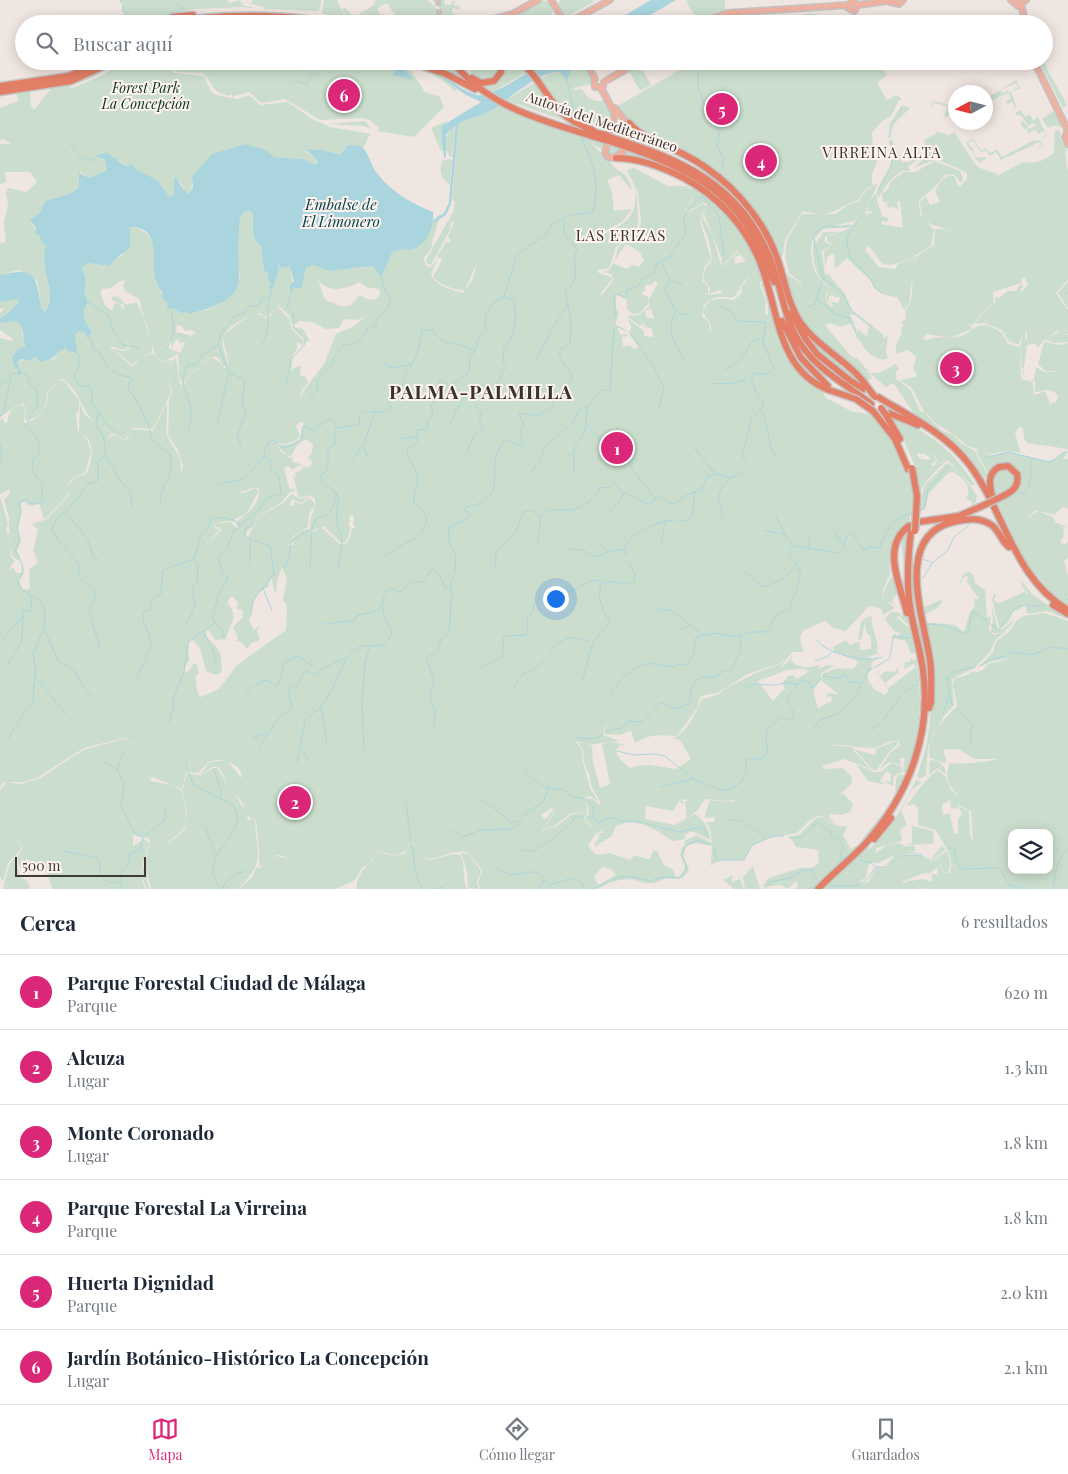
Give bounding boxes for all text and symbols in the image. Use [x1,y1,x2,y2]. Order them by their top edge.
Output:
search box [15,15,1053,70]
icon: search [33,29,61,57]
text: Buscar aquí [73,30,173,56]
pin: 6 [328,76,360,114]
park label: Forest Park La Concepción [101,78,190,113]
north arrow [948,85,993,130]
street label: Autovía del Mediterráneo [523,86,681,156]
pin: 5 [706,90,738,128]
pin: 4 [745,142,777,180]
district label: VIRREINA ALTA [821,142,942,162]
water label: Embalse de El Limonero [301,194,380,231]
district label: LAS ERIZAS [576,225,666,245]
pin: 3 [940,349,972,387]
district label: PALMA-PALMILLA [389,378,573,404]
pin: 1 [601,429,633,467]
your location [543,586,569,612]
pin: 2 [279,783,311,821]
map controls [1008,829,1053,874]
button: layers [1008,829,1053,874]
scale bar [15,854,146,877]
text: 500 m [22,856,61,875]
text: Cerca [20,908,76,936]
text: 6 resultados [961,911,1048,932]
text: Parque Forestal Ciudad de Málaga [67,969,366,995]
text: 1 [33,982,39,1003]
text: 620 m [1004,982,1048,1003]
text: Parque [67,995,117,1016]
text: Alcuza [67,1044,125,1070]
text: 2 [32,1057,40,1078]
text: 1.3 km [1004,1057,1048,1078]
text: Lugar [67,1070,109,1091]
text: Monte Coronado [67,1119,214,1145]
text: 3 [32,1132,40,1153]
text: 1.8 km [1003,1132,1048,1153]
text: Lugar [67,1145,109,1166]
text: Parque Forestal La Virreina [67,1194,307,1220]
text: 4 [32,1207,40,1228]
text: 1.8 km [1003,1207,1048,1228]
text: Parque [67,1220,117,1241]
text: Huerta Dignidad [67,1269,214,1295]
text: 5 [32,1282,40,1303]
text: 2.0 km [1000,1282,1048,1303]
text: Parque [67,1295,117,1316]
text: Jardín Botánico-Histórico La Concepción [67,1344,429,1370]
text: 6 [32,1357,40,1378]
text: 2.1 km [1004,1357,1048,1378]
text: Lugar [67,1370,109,1391]
tab: Mapa [148,1415,183,1464]
tab: Cómo llegar [479,1415,555,1464]
tab: Guardados [852,1415,920,1464]

